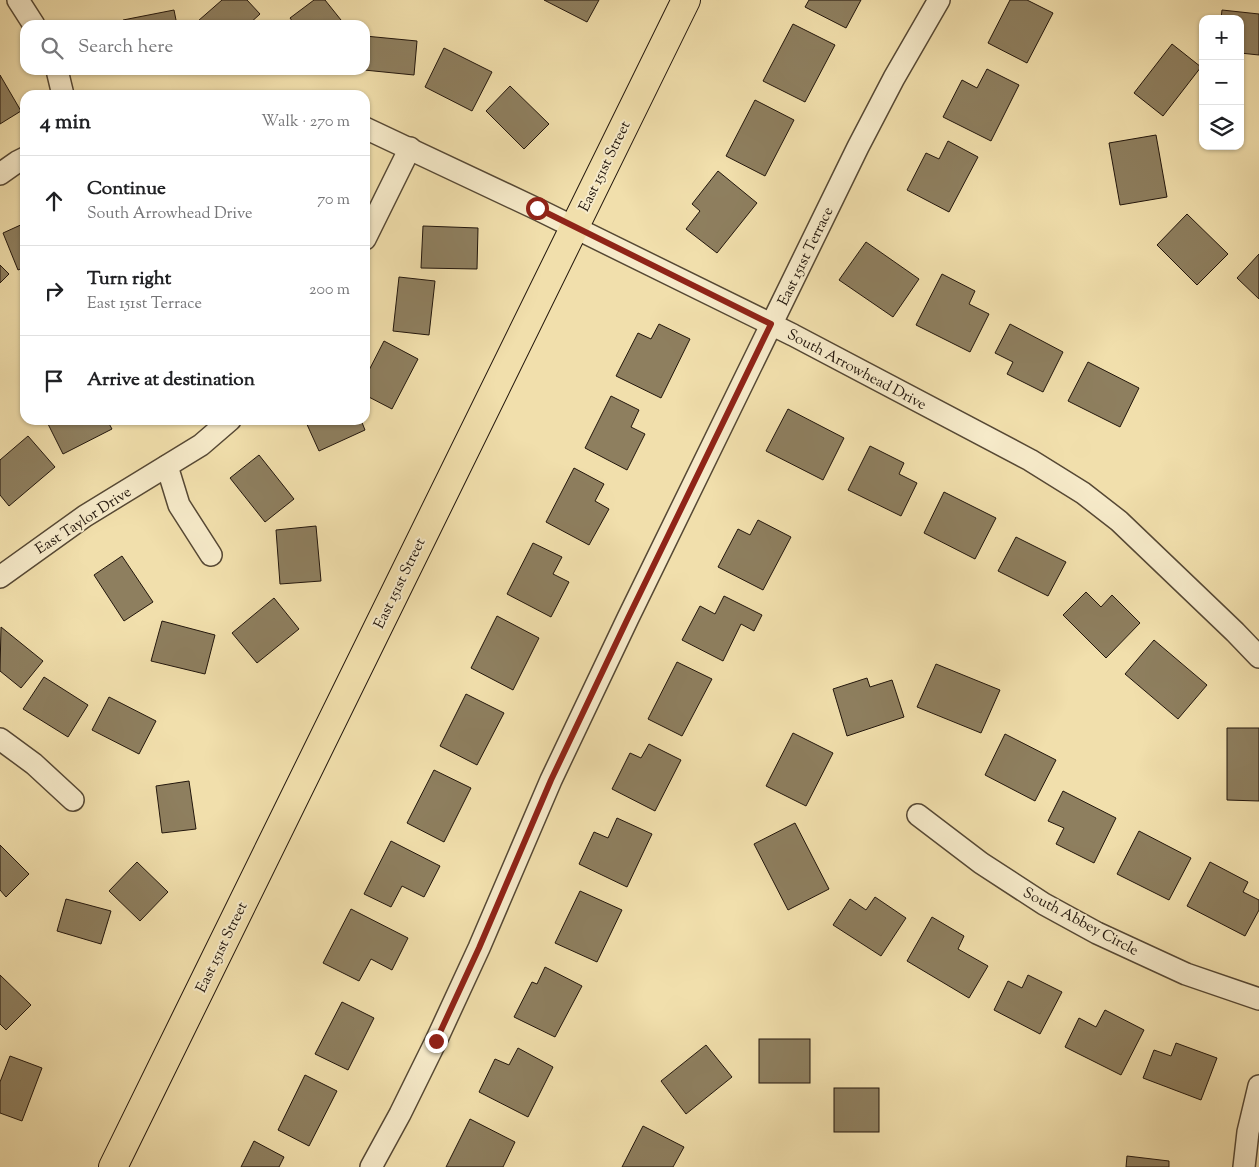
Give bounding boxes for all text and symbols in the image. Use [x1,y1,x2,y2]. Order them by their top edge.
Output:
map controls [1199,15,1244,150]
button: + [1199,15,1244,60]
search box [20,20,370,75]
icon: search [38,34,66,62]
text: Search here [78,34,173,61]
button: − [1199,60,1244,105]
button: layers [1199,105,1244,150]
text: 4 min [40,108,91,138]
text: Walk · 270 m [261,111,350,134]
street label: East 151st Street [574,118,636,216]
text: Continue [87,176,166,203]
icon: ahead [40,187,68,215]
text: 70 m [317,189,350,212]
route start [526,197,549,220]
text: South Arrowhead Drive [87,203,252,226]
street label: East 151st Terrace [773,204,839,310]
text: Turn right [87,266,171,293]
icon: right [40,277,68,305]
text: 200 m [309,279,350,302]
text: East 151st Terrace [87,293,202,316]
street label: South Arrowhead Drive [783,325,930,416]
icon: arrive [40,367,68,395]
text: Arrive at destination [87,367,255,394]
street label: East Taylor Drive [32,482,136,560]
street label: East 151st Street [369,535,431,633]
street label: South Abbey Circle [1019,883,1142,962]
street label: East 151st Street [191,899,253,997]
route end [425,1030,448,1053]

